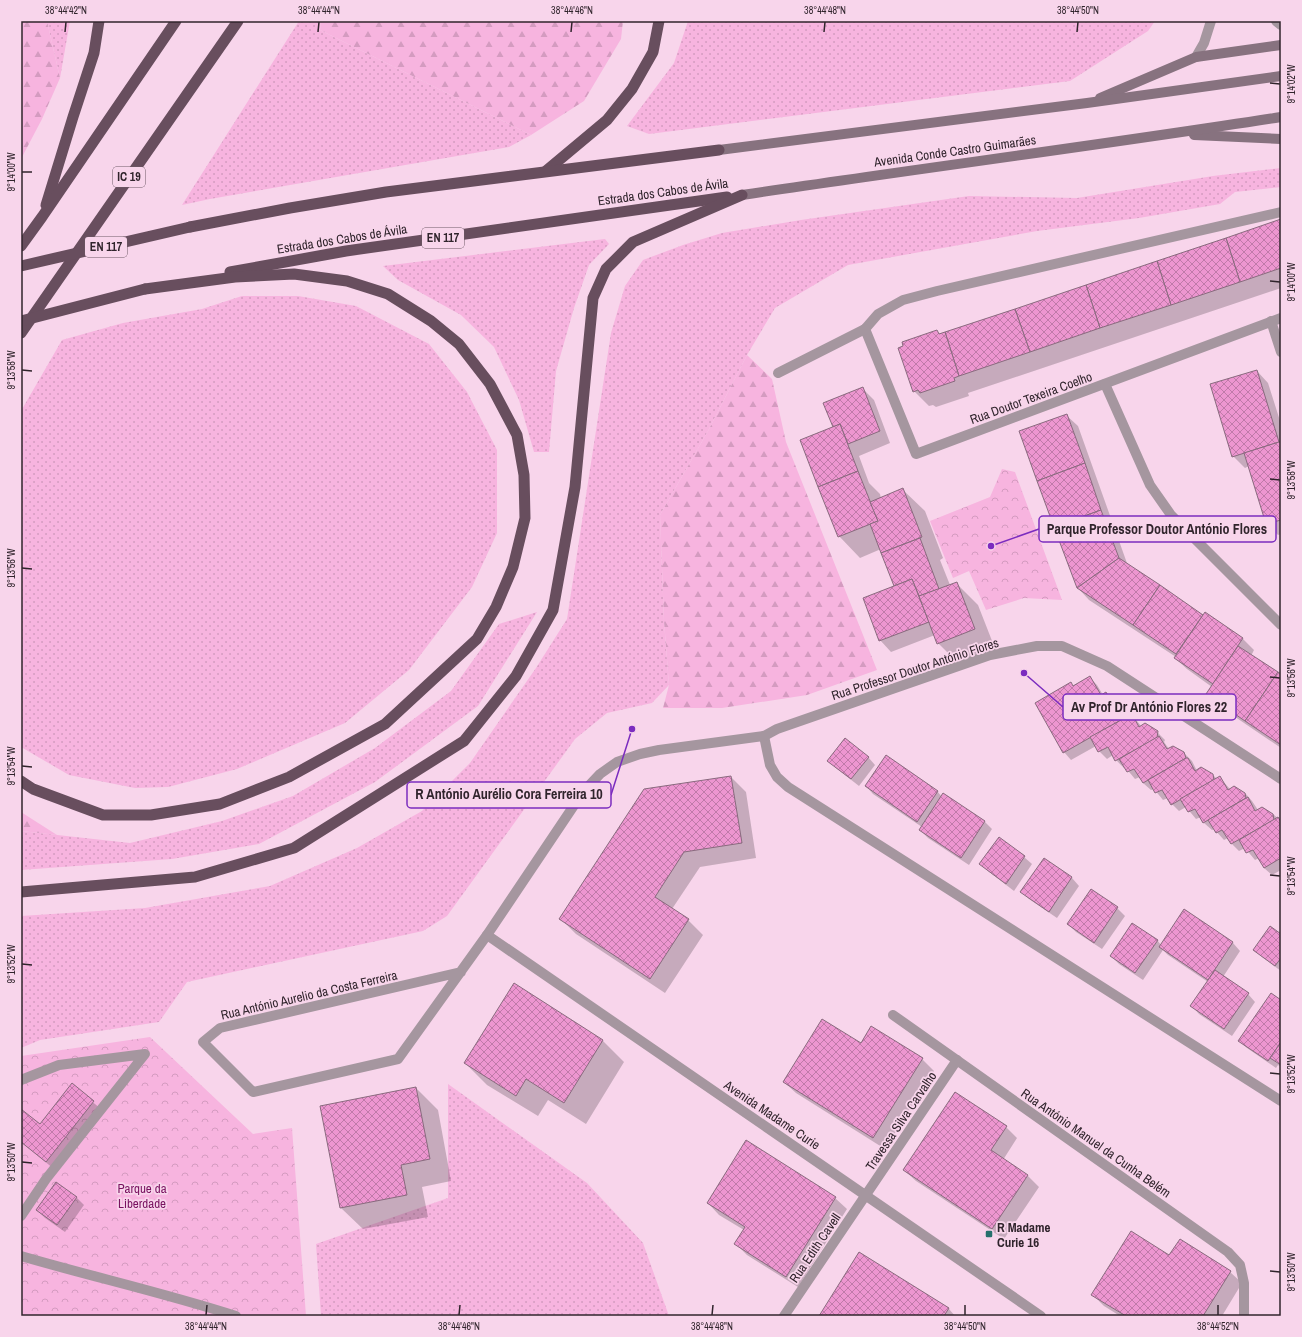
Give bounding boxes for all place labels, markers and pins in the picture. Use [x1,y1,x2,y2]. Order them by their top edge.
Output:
callout: Parque Professor Doutor António Flores [1039,516,1276,542]
callout: Av Prof Dr António Flores 22 [1063,694,1236,720]
callout: R António Aurélio Cora Ferreira 10 [407,782,611,808]
place label: R Madame Curie 16 [997,1219,1050,1251]
marker: R Madame Curie 16 [984,1229,994,1239]

